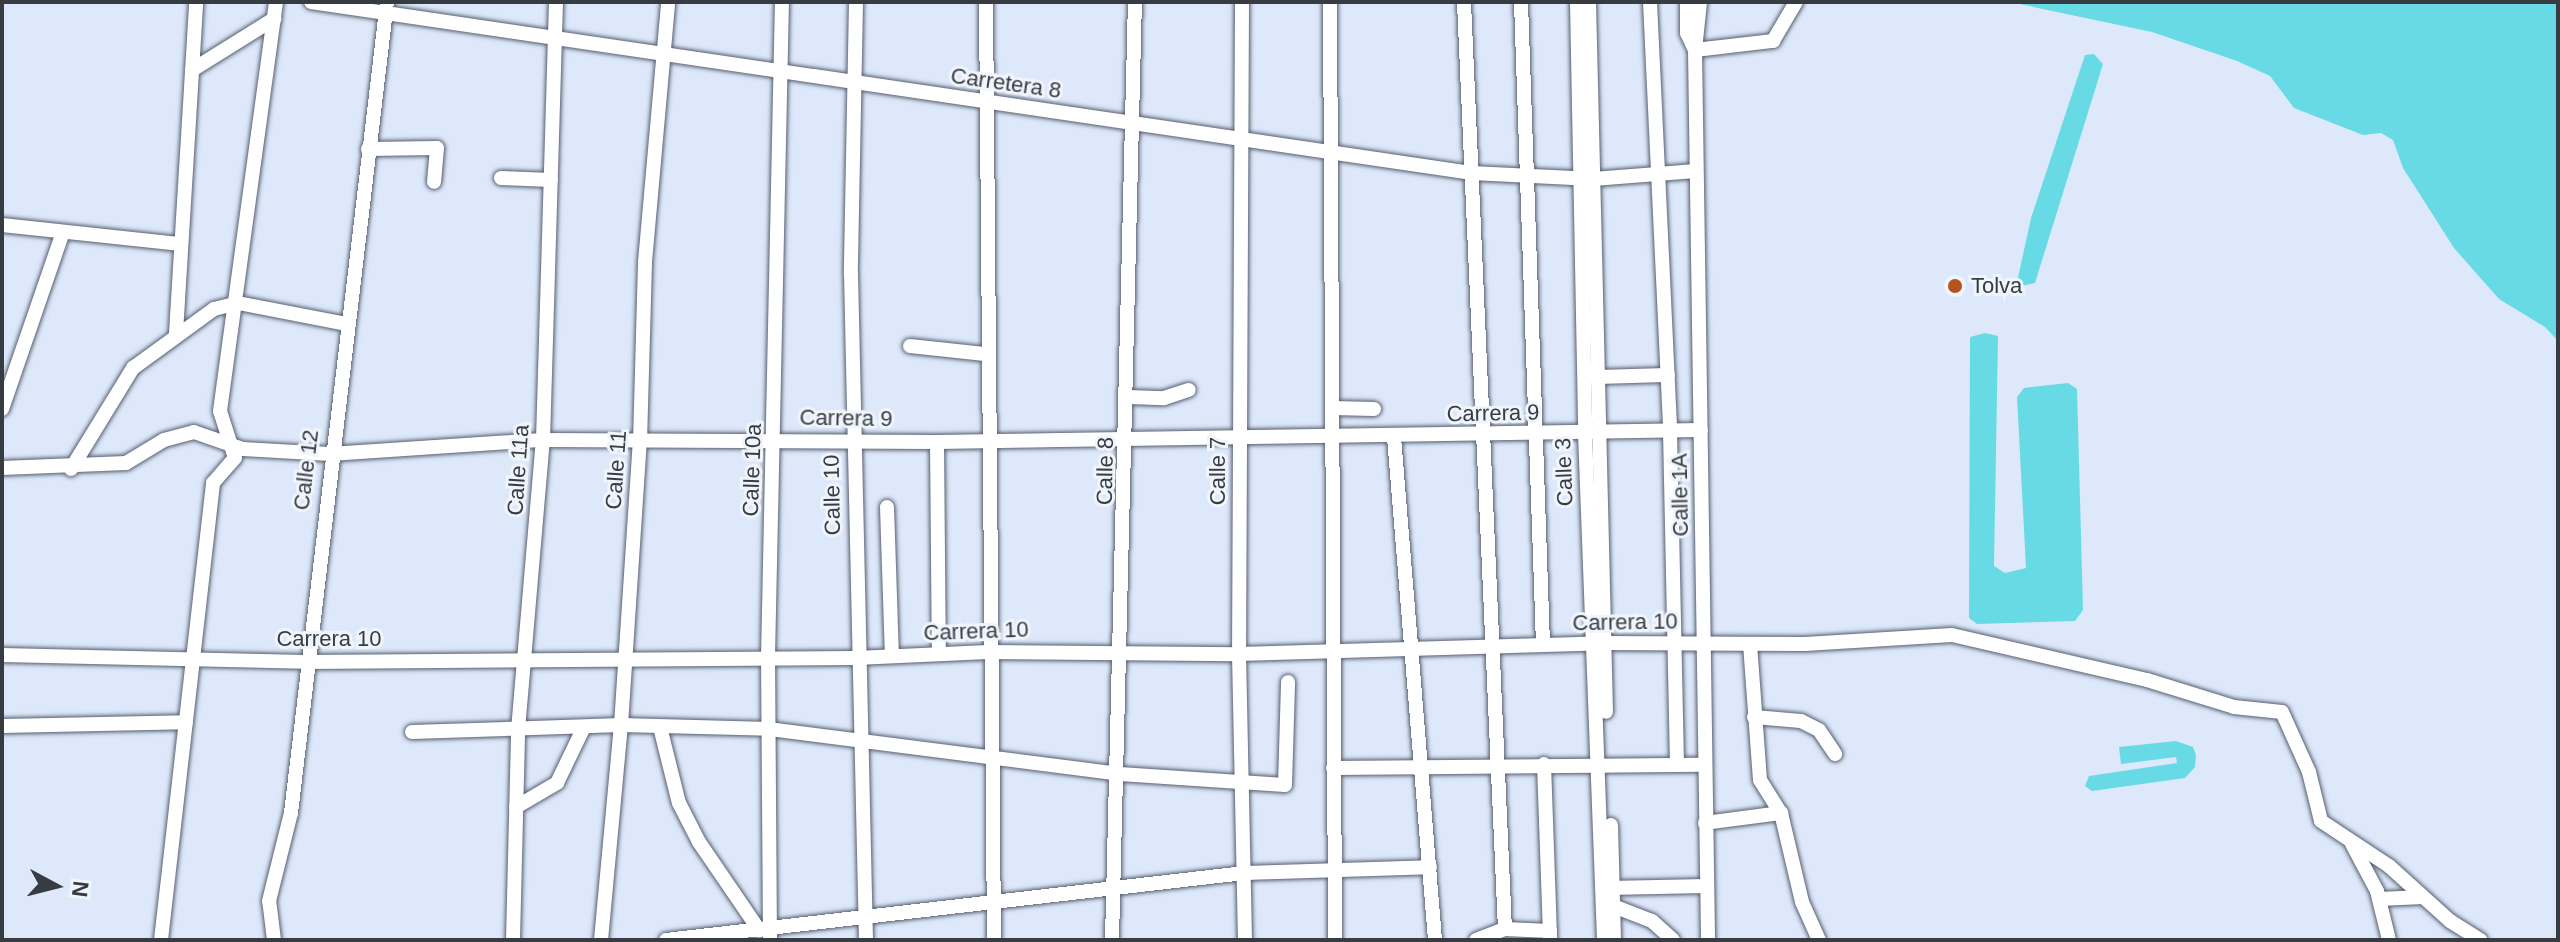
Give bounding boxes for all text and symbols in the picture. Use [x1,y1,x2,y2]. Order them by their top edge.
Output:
street label: Carretera 8 [949,62,1063,104]
place label: Tolva [1971,273,2022,299]
marker: Tolva [1946,277,1964,295]
street label: Carrera 9 [1446,399,1540,427]
street label: Carrera 9 [799,404,893,432]
street label: Calle 10a [737,423,767,517]
street label: Calle 11a [502,424,534,516]
street label: Calle 12 [288,428,324,512]
street label: Calle 11 [600,430,632,510]
street label: Calle 8 [1091,437,1119,505]
street label: Calle 7 [1205,437,1231,505]
street label: Calle 3 [1550,437,1578,507]
street label: Calle 1A [1666,453,1694,537]
street label: Calle 10 [818,454,846,536]
street label: Carrera 10 [1572,608,1678,636]
street label: Carrera 10 [923,616,1029,646]
street label: Carrera 10 [276,626,382,652]
north arrow [16,846,96,926]
text: N [67,880,94,898]

